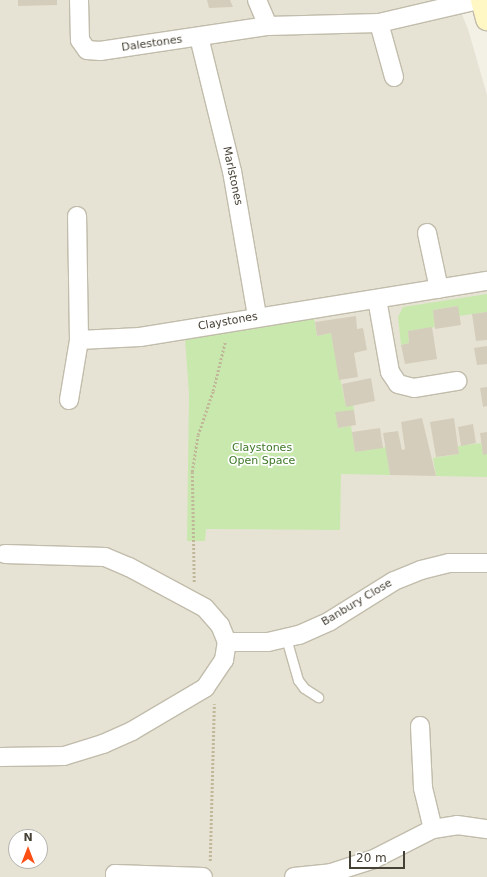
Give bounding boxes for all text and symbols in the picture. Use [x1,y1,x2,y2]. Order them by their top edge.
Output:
street label: Dalestones [121,33,183,55]
street label: Marlstones [219,145,245,207]
street label: Claystones [197,310,259,334]
park label: Claystones Open Space [229,442,295,468]
street label: Banbury Close [319,577,395,629]
north arrow [8,829,48,869]
text: N [23,831,33,844]
scale bar [351,843,407,869]
text: 20 m [356,851,387,865]

